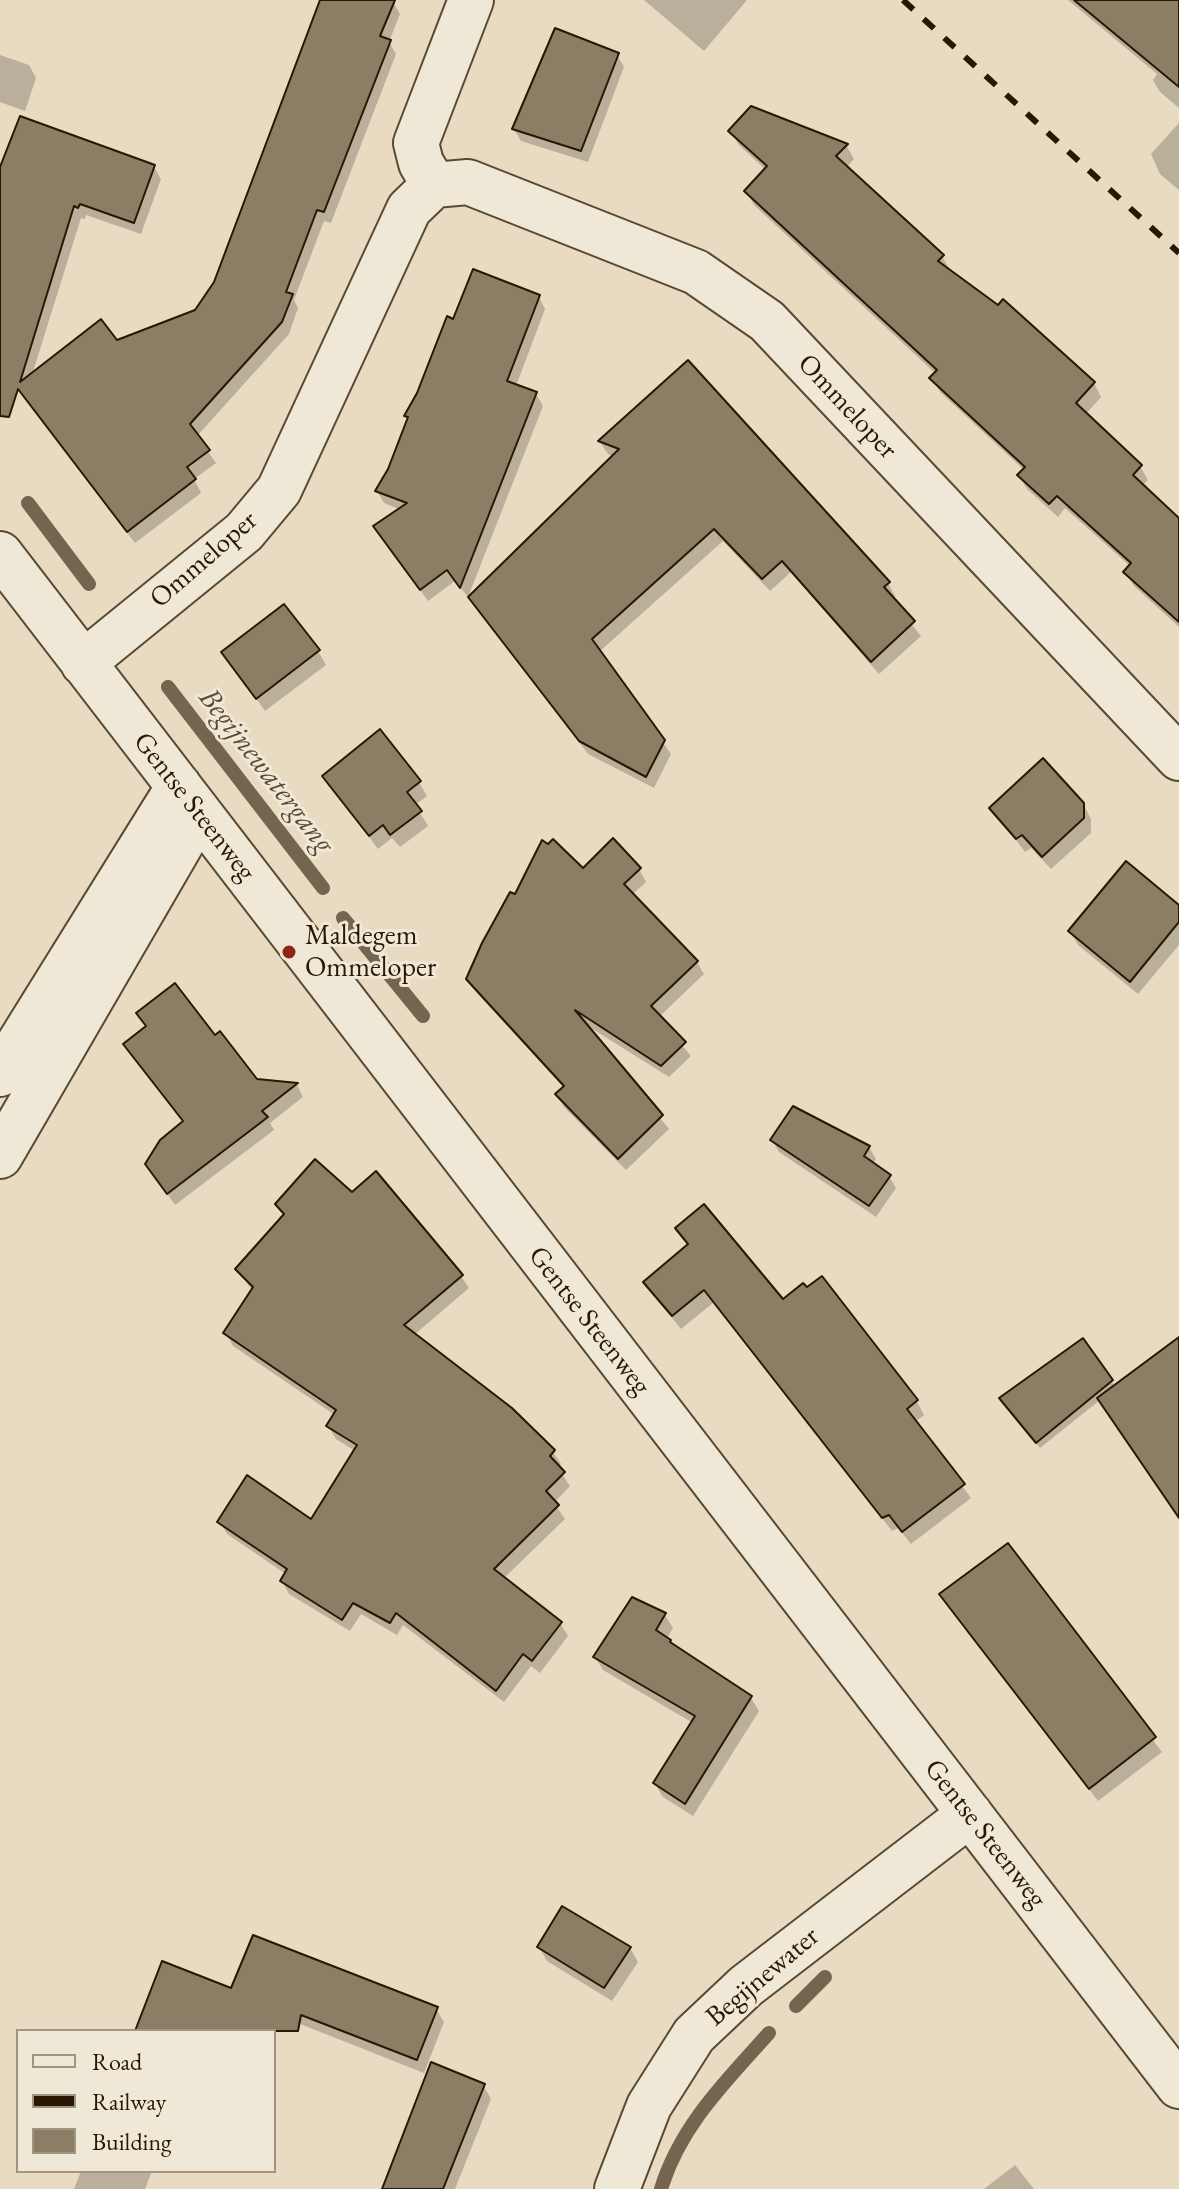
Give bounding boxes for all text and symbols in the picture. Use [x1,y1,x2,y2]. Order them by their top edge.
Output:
street label: Ommeloper [790,348,904,466]
street label: Ommeloper [143,504,265,616]
water label: Begijnewatergang [190,681,342,861]
street label: Gentse Steenweg [126,726,262,888]
place label: Maldegem Ommeloper [305,919,436,985]
marker: Maldegem Ommeloper [280,943,298,961]
street label: Gentse Steenweg [521,1240,657,1402]
street label: Gentse Steenweg [917,1753,1053,1915]
street label: Begijnewater [700,1920,826,2034]
legend [16,2029,276,2173]
text: Road [92,2046,142,2077]
text: Railway [92,2086,166,2117]
text: Building [92,2126,172,2157]

